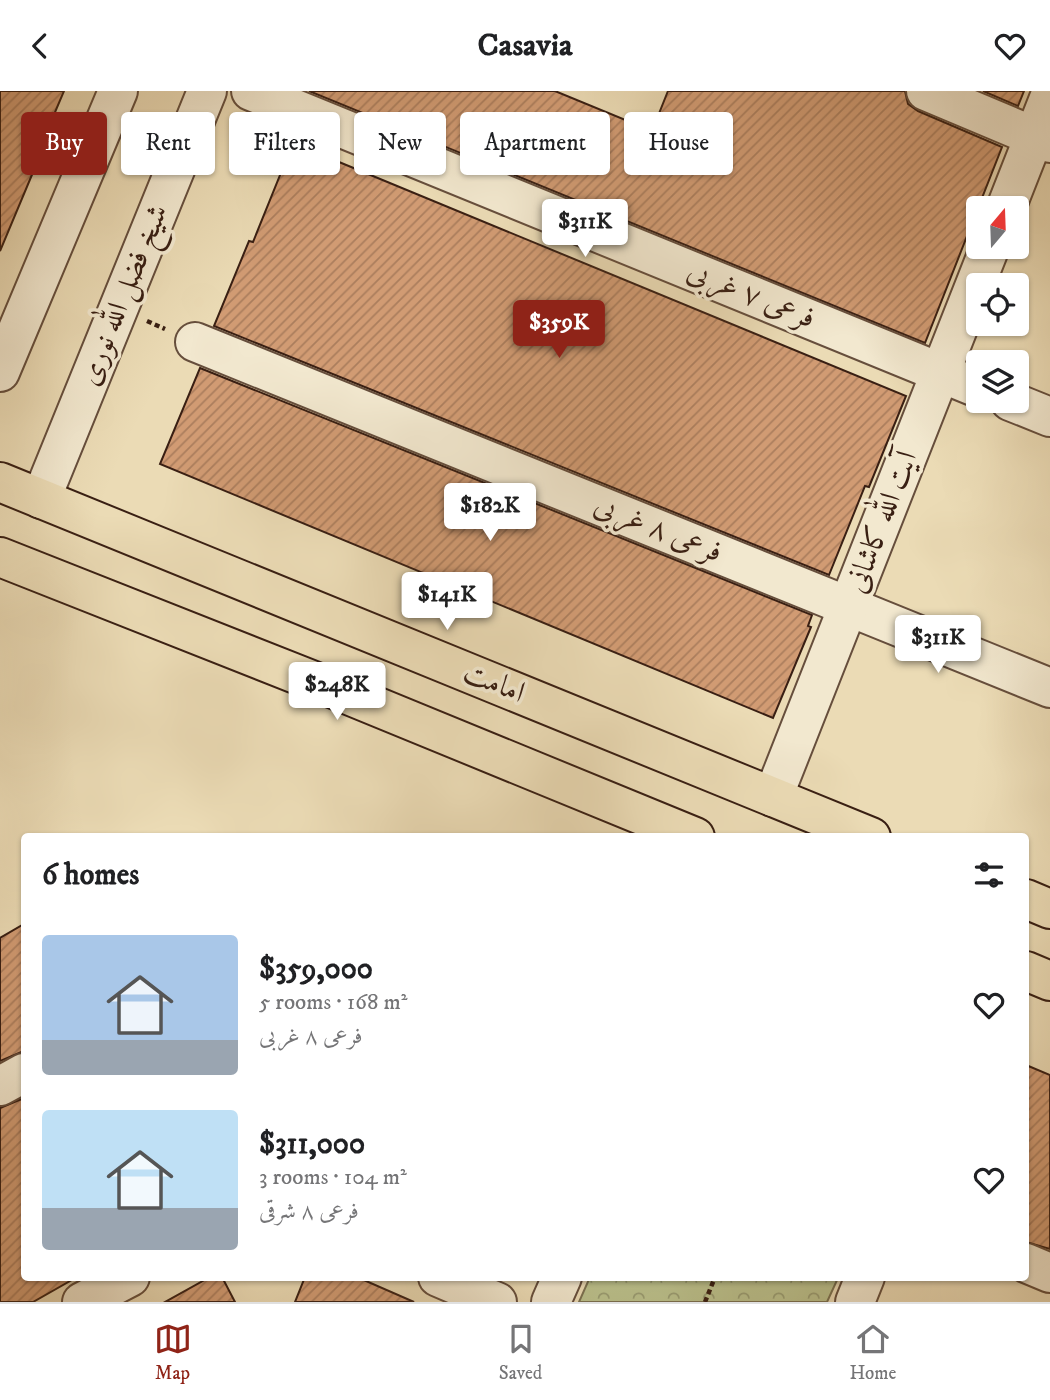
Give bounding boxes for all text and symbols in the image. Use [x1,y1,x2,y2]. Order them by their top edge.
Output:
text: Casavia [478,26,572,66]
icon: back [21,27,59,65]
icon: heart [991,27,1029,65]
chip: Buy [21,112,107,175]
chip: Rent [121,112,215,175]
chip: Filters [229,112,340,175]
chip: New [354,112,446,175]
chip: Apartment [460,112,610,175]
chip: House [624,112,733,175]
north arrow [966,196,1029,259]
map controls [966,196,1029,413]
street label: شیخ فضل الله نوری [65,197,184,394]
pin: $311K [536,199,634,259]
text: $311K [558,207,612,236]
street label: فرعی ۷ غربی [681,253,820,338]
button: locate [966,273,1029,336]
pin: $359K [510,301,608,360]
text: $359K [529,308,589,337]
button: layers [966,350,1029,413]
street label: آیت الله کاشانی [832,440,927,598]
pin: $182K [441,483,539,543]
street label: فرعی ۸ غربی [588,487,727,572]
text: $182K [460,491,520,520]
pin: $141K [398,573,496,632]
text: $141K [418,580,476,609]
pin: $311K [889,615,987,675]
text: $311K [911,623,965,652]
street label: امامت [458,654,530,712]
pin: $248K [288,663,386,722]
text: $248K [305,670,369,699]
icon: filters [970,856,1008,894]
text: 6 homes [42,857,139,894]
text: $359,000 [259,951,373,988]
icon: home [98,963,182,1047]
icon: heart [970,986,1008,1024]
text: 5 rooms · 168 m² [259,988,407,1017]
text: فرعی ۸ غربی [259,1022,362,1051]
text: $311,000 [259,1126,365,1163]
icon: home [98,1138,182,1222]
icon: heart [970,1161,1008,1199]
text: 3 rooms · 104 m² [259,1163,407,1192]
text: فرعی ۸ شرقی [259,1197,359,1226]
tab: Map [154,1320,192,1385]
tab: Saved [499,1320,542,1385]
tab: Home [849,1320,896,1385]

